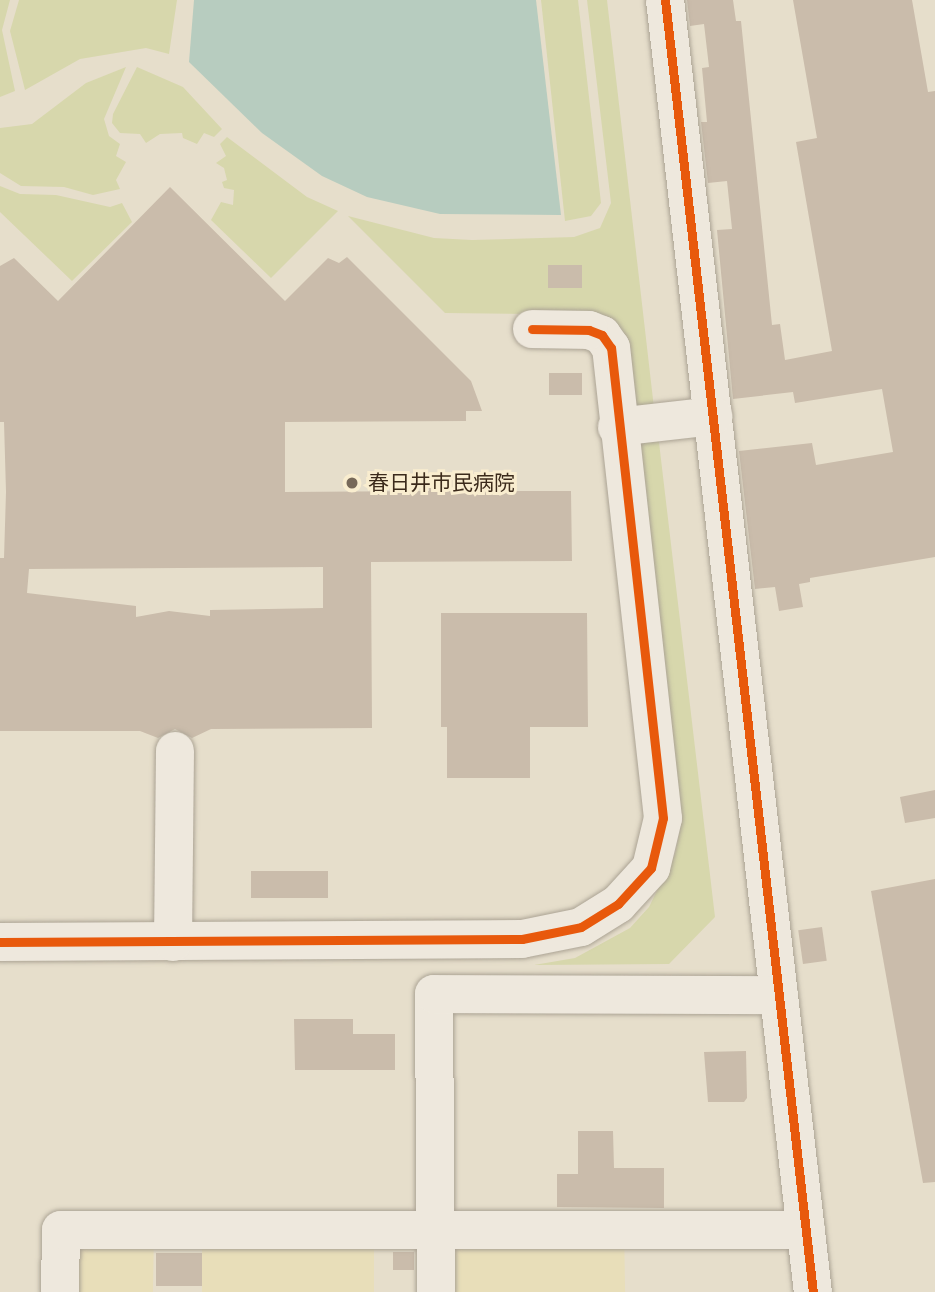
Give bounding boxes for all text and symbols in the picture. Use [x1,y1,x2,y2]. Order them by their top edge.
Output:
place label: 春日井市民病院 [368,470,515,496]
marker: 春日井市民病院 [342,473,362,493]

